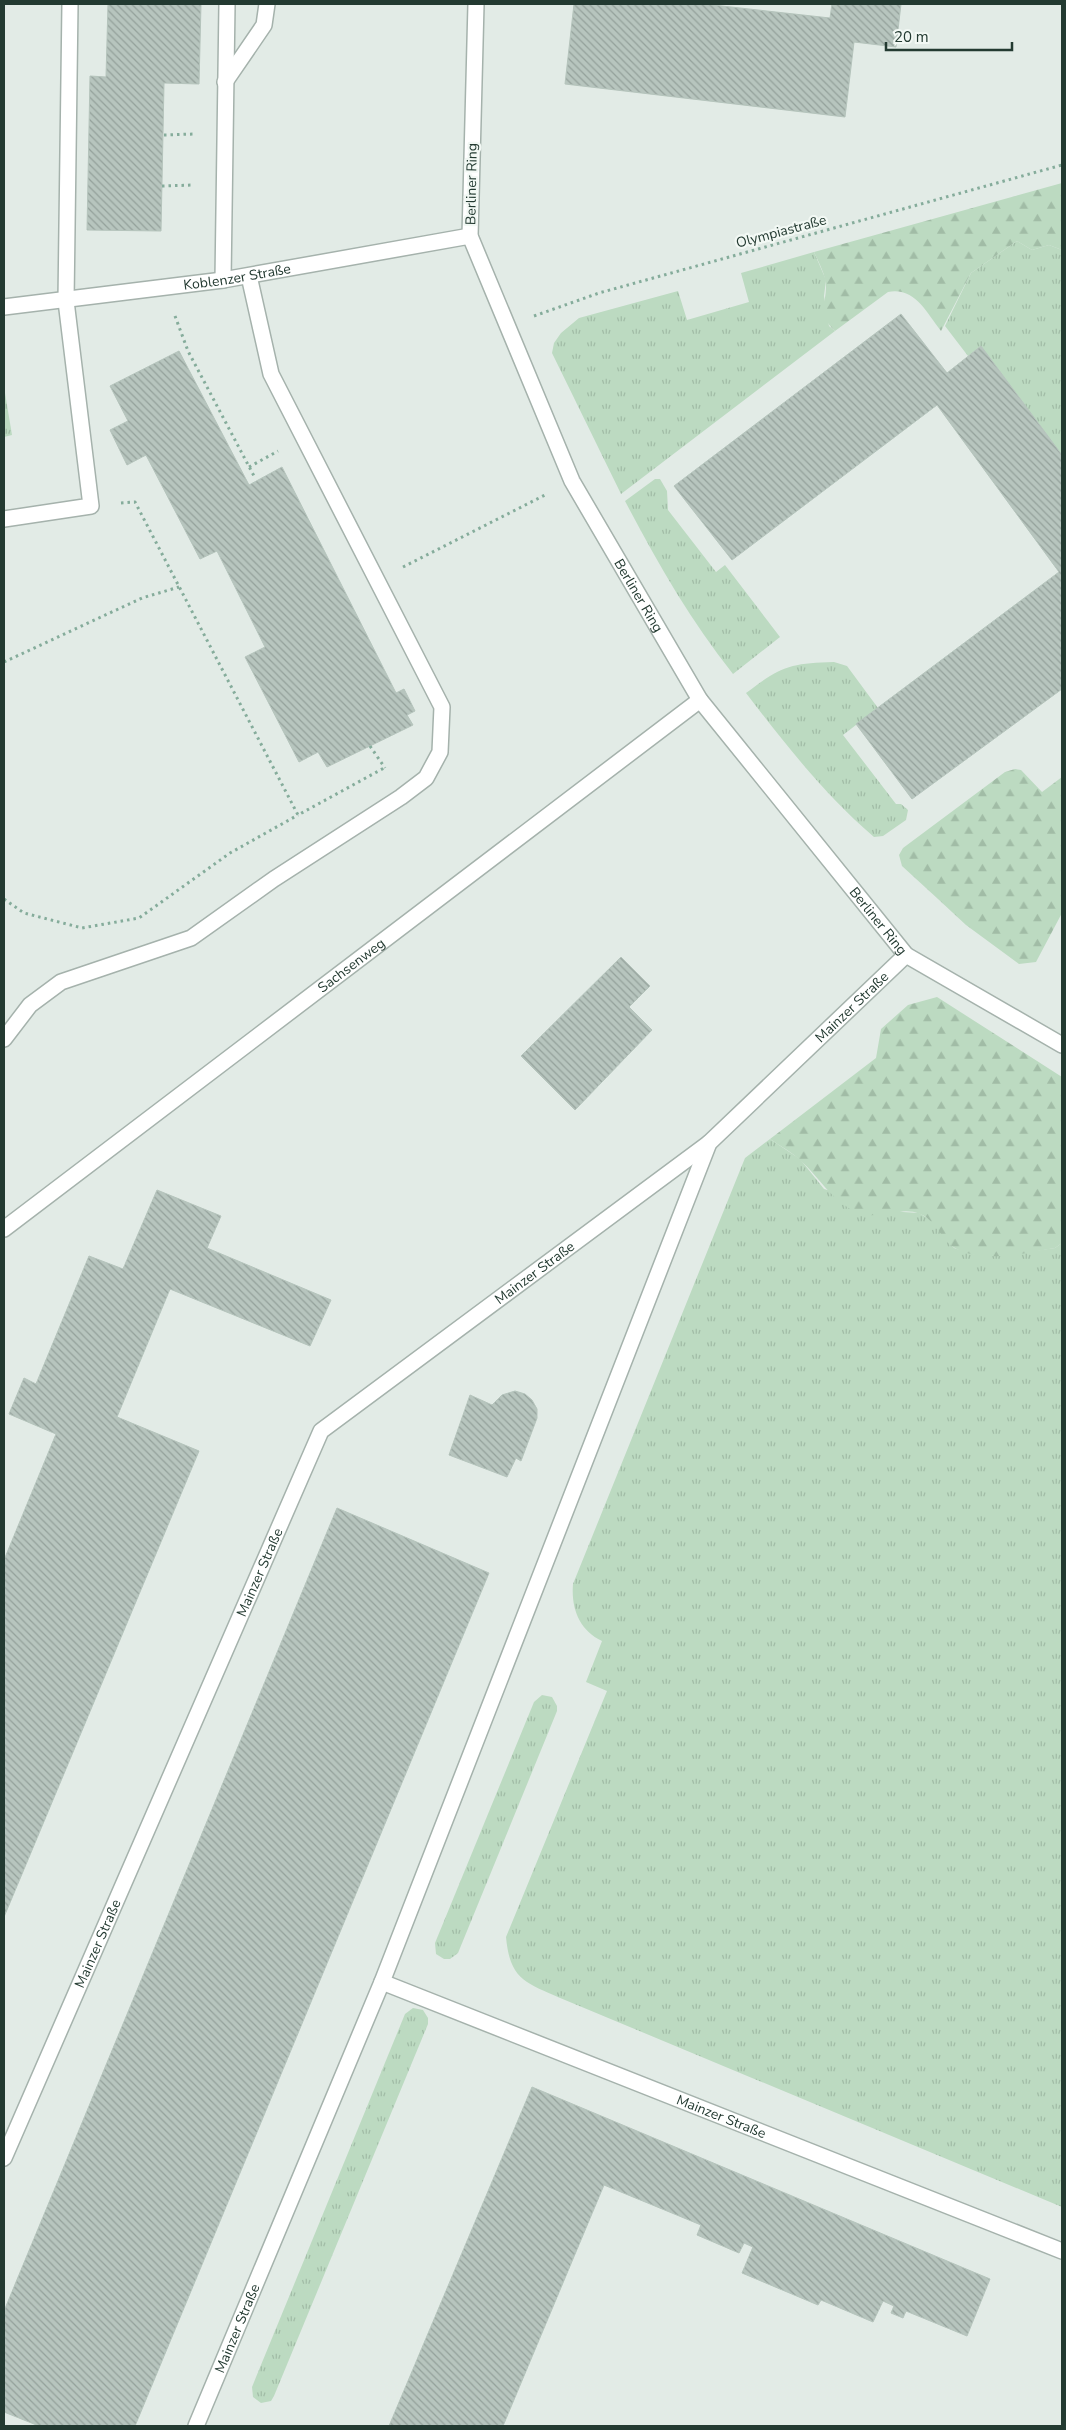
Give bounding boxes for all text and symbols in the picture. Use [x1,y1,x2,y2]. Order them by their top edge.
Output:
scale bar [886,20,1012,52]
text: 20 m [894,27,929,47]
street label: Berliner Ring [461,143,482,225]
street label: Olympiastraße [734,210,828,253]
street label: Koblenzer Straße [182,259,292,295]
street label: Berliner Ring [610,555,667,636]
street label: Berliner Ring [845,883,911,959]
street label: Sachsenweg [314,934,389,997]
street label: Mainzer Straße [811,968,893,1047]
street label: Mainzer Straße [491,1237,579,1309]
street label: Mainzer Straße [232,1525,288,1620]
street label: Mainzer Straße [70,1896,126,1991]
street label: Mainzer Straße [674,2090,769,2143]
street label: Mainzer Straße [210,2281,265,2376]

